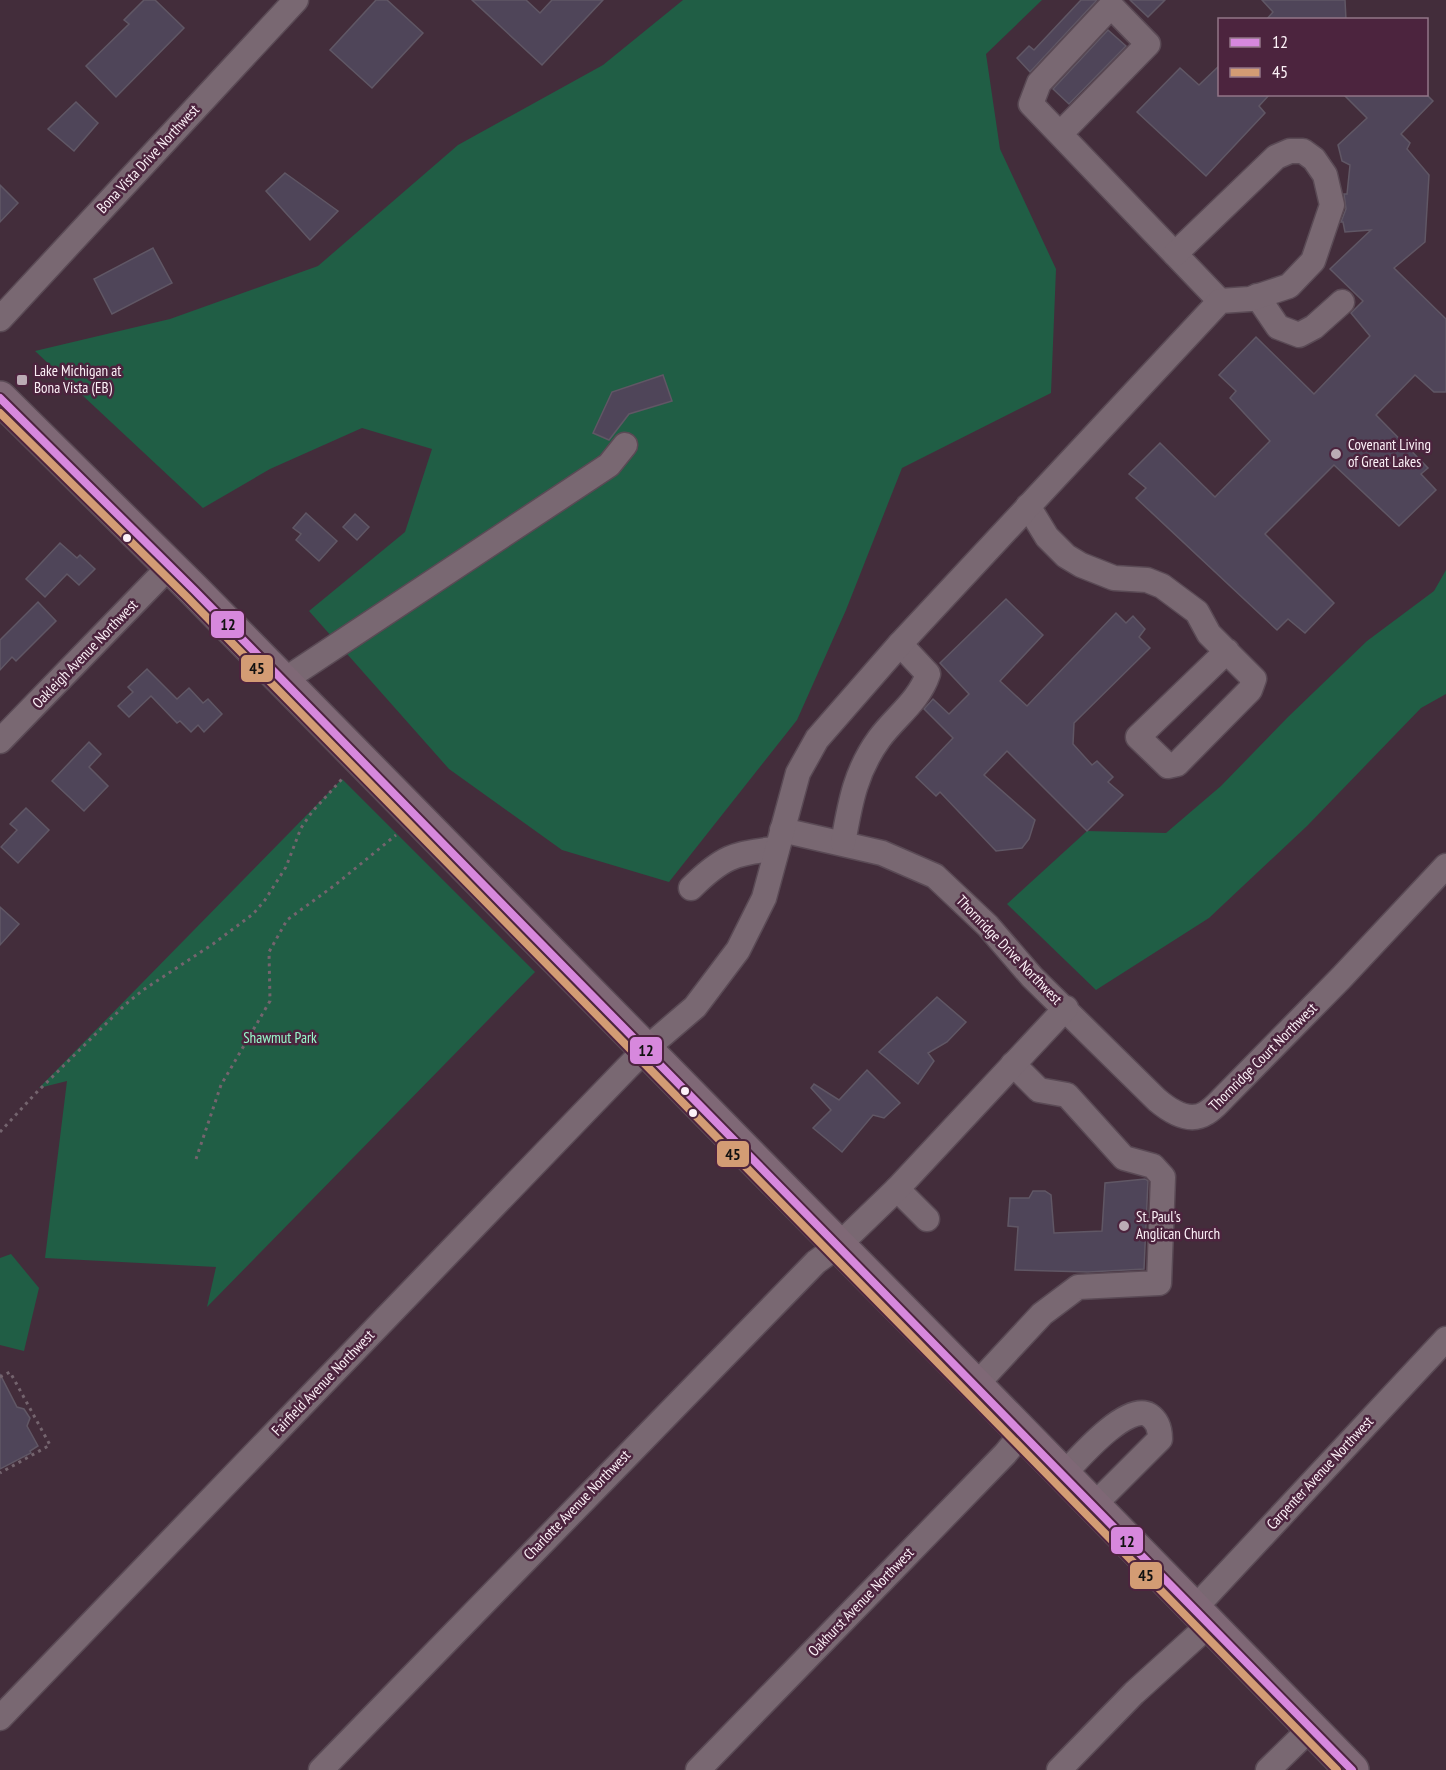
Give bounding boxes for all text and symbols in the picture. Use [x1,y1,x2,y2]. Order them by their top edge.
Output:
legend [1218,18,1428,96]
text: 12 [1272,30,1288,53]
text: 45 [1272,60,1288,83]
street label: Bona Vista Drive Northwest [92,100,203,217]
place label: Lake Michigan at Bona Vista (EB) [34,361,121,397]
marker: Lake Michigan at Bona Vista (EB) [15,373,29,387]
place label: Covenant Living of Great Lakes [1348,435,1431,471]
marker: Covenant Living of Great Lakes [1329,447,1343,461]
unlabelled marker [121,532,133,544]
street label: Oakleigh Avenue Northwest [28,595,141,712]
line badge: 12 [210,610,245,639]
text: 12 [220,614,236,634]
line badge: 45 [240,654,274,683]
text: 45 [249,658,265,678]
street label: Thornridge Drive Northwest [952,891,1066,1008]
street label: Thornridge Court Northwest [1205,999,1321,1115]
park label: Shawmut Park [243,1028,317,1047]
line badge: 12 [629,1036,663,1065]
text: 12 [638,1040,654,1060]
unlabelled marker [679,1085,691,1097]
unlabelled marker [687,1107,699,1119]
line badge: 45 [716,1140,750,1168]
text: 45 [725,1144,741,1164]
place label: St. Paul's Anglican Church [1136,1207,1220,1243]
marker: St. Paul's Anglican Church [1117,1219,1131,1233]
street label: Fairfield Avenue Northwest [267,1326,378,1440]
street label: Carpenter Avenue Northwest [1262,1412,1377,1533]
street label: Charlotte Avenue Northwest [519,1446,634,1564]
line badge: 12 [1110,1526,1144,1555]
text: 12 [1119,1531,1135,1551]
street label: Oakhurst Avenue Northwest [804,1543,918,1660]
line badge: 45 [1129,1561,1163,1590]
text: 45 [1138,1565,1154,1585]

